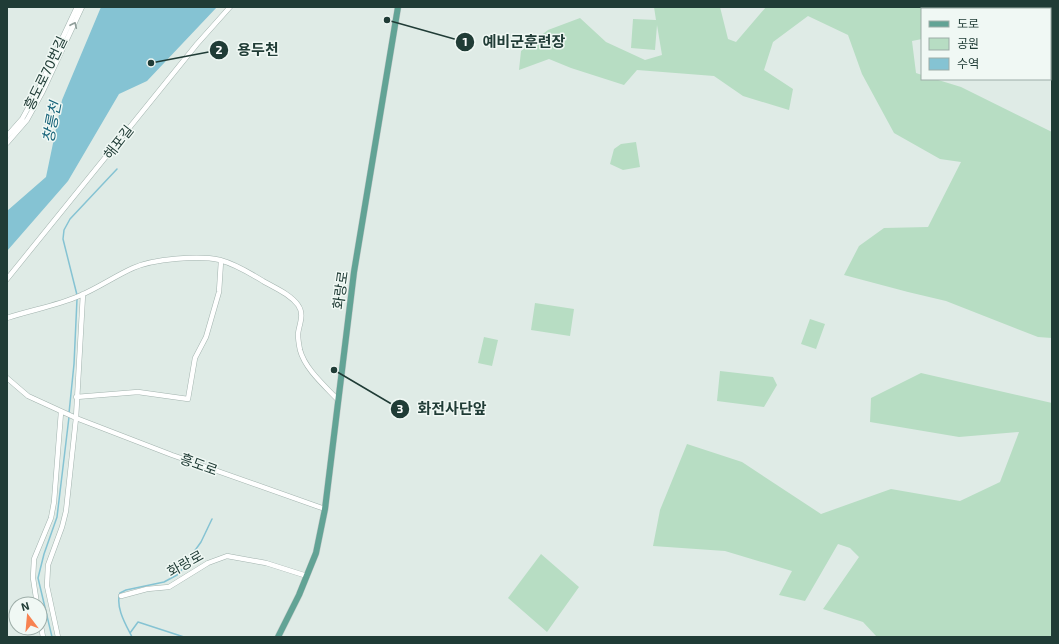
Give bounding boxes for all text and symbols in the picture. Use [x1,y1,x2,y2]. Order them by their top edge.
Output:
legend [921,8,1051,80]
text: 도로 [957,16,979,30]
one-way arrow [69,21,77,29]
callout: 예비군훈련장 [455,28,574,55]
text: 예비군훈련장 [483,32,566,50]
street label: 흥도로70번길 [20,33,70,113]
text: 1 [462,34,468,48]
callout: 용두천 [209,36,286,63]
text: 공원 [957,36,979,50]
text: 용두천 [237,40,279,58]
text: 2 [216,42,223,56]
text: 수역 [957,56,979,70]
water label: 창릉천 [38,98,64,144]
street label: 해포길 [99,122,137,162]
street label: 화랑로 [329,270,351,310]
callout: 화전사단앞 [390,396,495,423]
text: 화전사단앞 [417,399,487,417]
text: 3 [397,401,404,415]
street label: 흥도로 [178,449,220,479]
street label: 화랑로 [164,546,206,580]
north arrow [8,596,48,636]
text: N [19,599,31,613]

